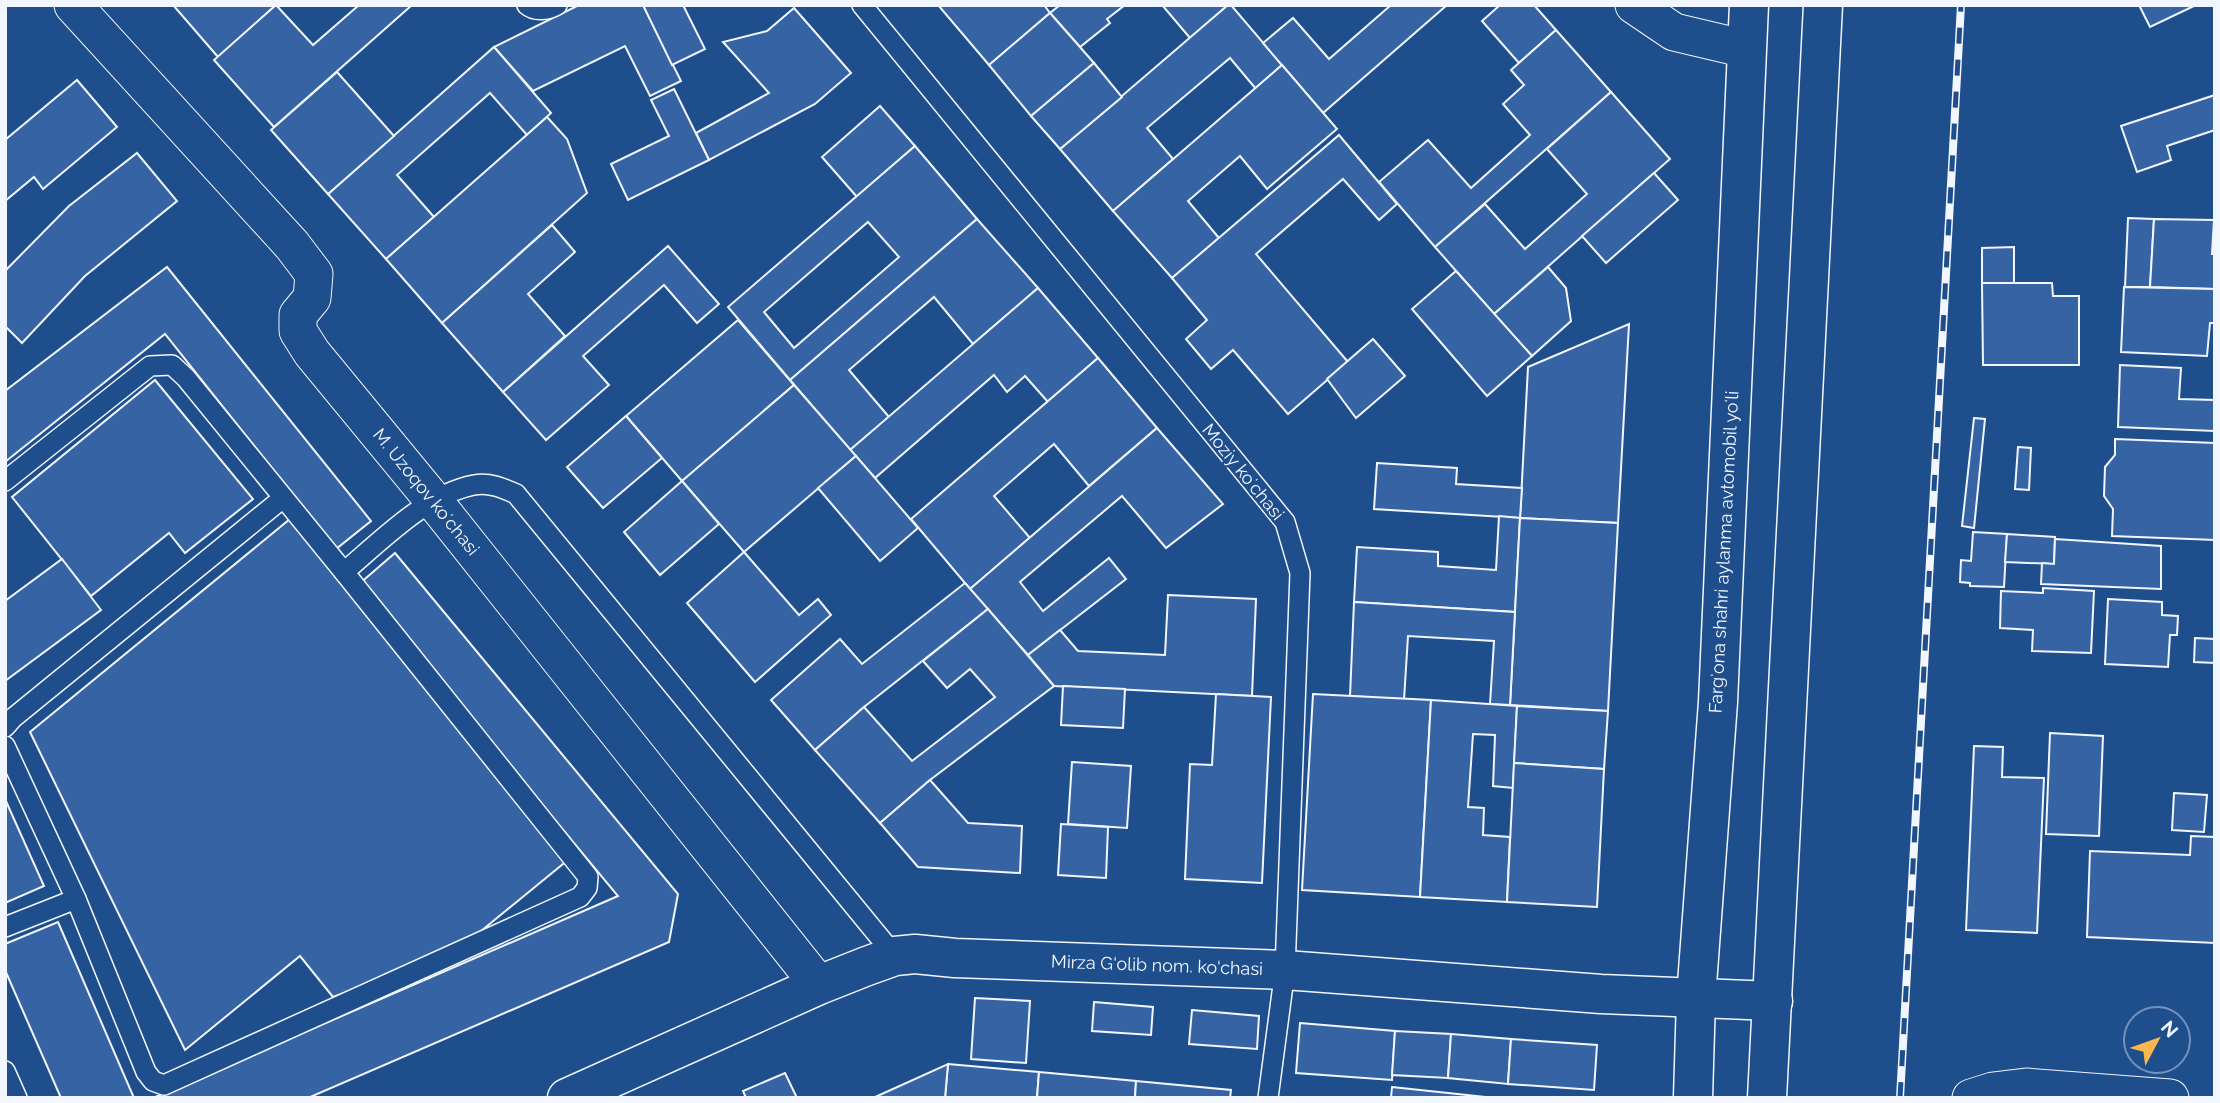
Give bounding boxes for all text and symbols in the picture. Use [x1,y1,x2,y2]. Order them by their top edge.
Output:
street label: Fargʻona shahri aylanma avtomobil yoʻli [1705,390,1742,714]
street label: Moziy koʻchasi [1198,419,1289,524]
street label: M. Uzoqov koʻchasi [369,424,484,559]
street label: Mirza G‘olib nom. ko‘chasi [1051,951,1263,979]
north arrow [2122,1005,2192,1075]
text: N [2157,1016,2183,1042]

